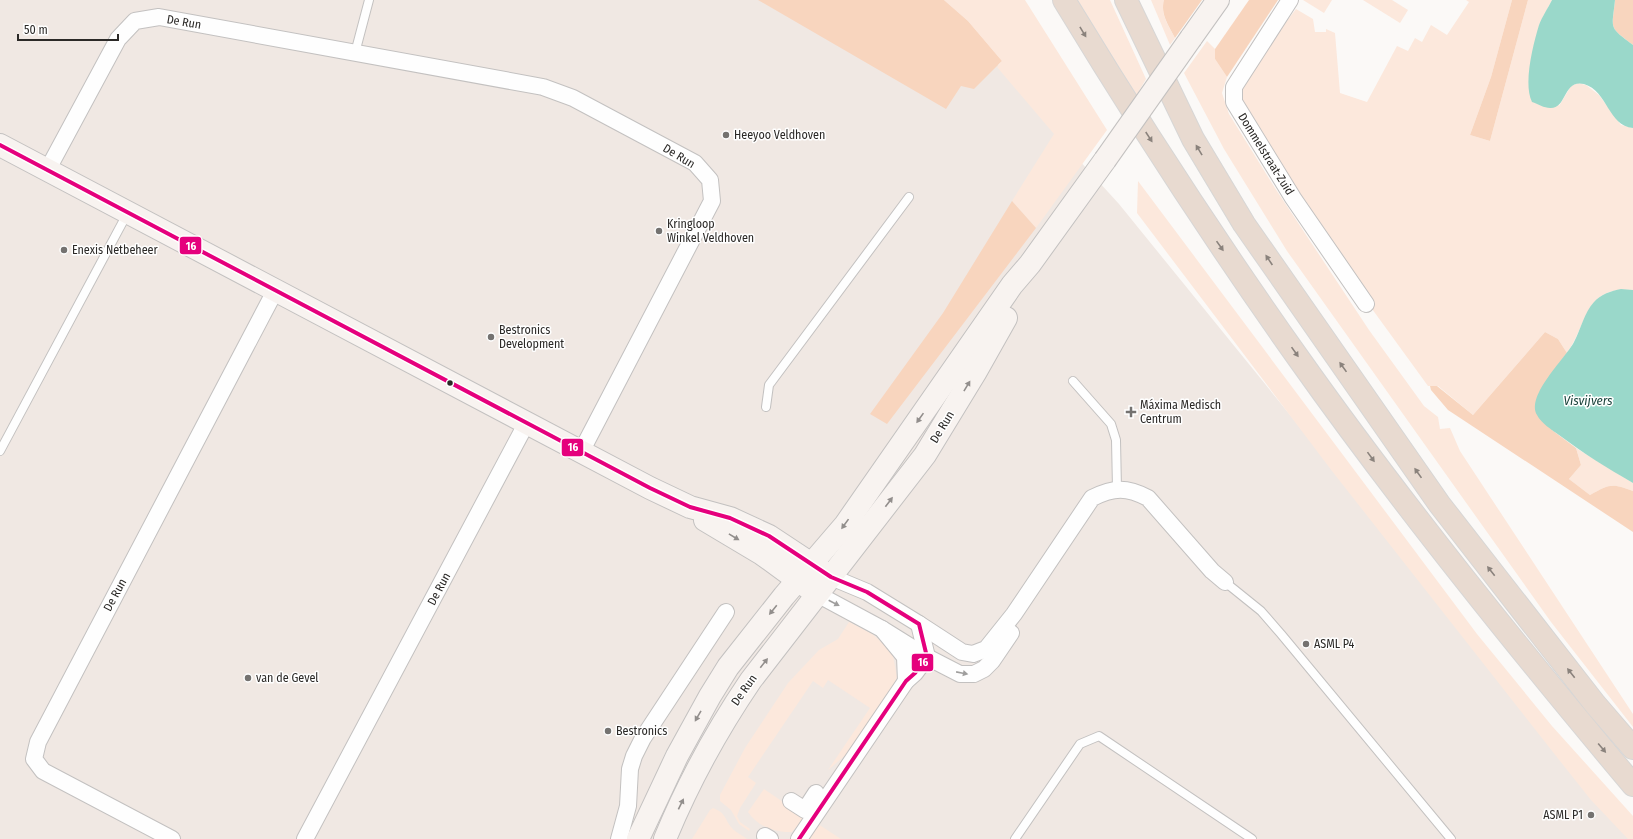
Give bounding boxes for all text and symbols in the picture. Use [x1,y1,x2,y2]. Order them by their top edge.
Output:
street label: De Run [166,12,202,32]
scale bar [18,16,118,42]
text: 50 m [24,23,48,37]
one-way arrow [1080,26,1087,38]
street label: Dommelstraat-Zuid [1235,110,1297,198]
place label: Heeyoo Veldhoven [734,128,825,142]
marker: Heeyoo Veldhoven [721,130,731,140]
one-way arrow [1145,132,1153,142]
street label: De Run [660,141,698,171]
one-way arrow [1196,144,1203,156]
place label: Kringloop Winkel Veldhoven [667,217,754,245]
marker: Kringloop Winkel Veldhoven [654,226,664,236]
line badge: 16 [179,236,202,255]
text: 16 [186,240,196,253]
one-way arrow [1216,240,1224,251]
place label: Enexis Netbeheer [72,243,159,257]
marker: Enexis Netbeheer [59,245,69,255]
one-way arrow [1265,255,1273,266]
place label: Bestronics Development [499,323,564,351]
marker: Bestronics Development [486,332,496,342]
one-way arrow [1291,347,1299,358]
one-way arrow [1339,362,1347,373]
unlabelled marker [445,378,455,388]
one-way arrow [963,380,970,392]
water label: Visvijvers [1563,393,1613,408]
place label: Máxima Medisch Centrum [1140,398,1221,426]
marker: Máxima Medisch Centrum [1125,406,1137,418]
street label: De Run [927,408,957,446]
one-way arrow [916,413,924,423]
line badge: 16 [561,438,584,457]
text: 16 [568,441,578,454]
one-way arrow [1367,452,1375,462]
one-way arrow [1414,468,1422,479]
one-way arrow [885,496,893,507]
one-way arrow [841,519,849,530]
one-way arrow [728,534,740,541]
one-way arrow [1487,565,1496,576]
street label: De Run [425,570,453,608]
street label: De Run [101,576,129,614]
one-way arrow [828,600,840,606]
one-way arrow [769,605,777,616]
place label: ASML P4 [1314,637,1355,651]
marker: ASML P4 [1301,639,1311,649]
line badge: 16 [911,653,934,672]
text: 16 [918,656,928,669]
one-way arrow [759,658,768,669]
one-way arrow [1567,668,1575,679]
one-way arrow [955,670,968,676]
place label: van de Gevel [256,671,319,685]
street label: De Run [728,672,760,708]
marker: van de Gevel [243,673,253,683]
one-way arrow [695,710,702,722]
place label: Bestronics [616,724,667,738]
marker: Bestronics [603,726,613,736]
one-way arrow [1597,742,1606,753]
one-way arrow [678,798,684,809]
place label: ASML P1 [1543,808,1583,822]
marker: ASML P1 [1586,810,1596,820]

